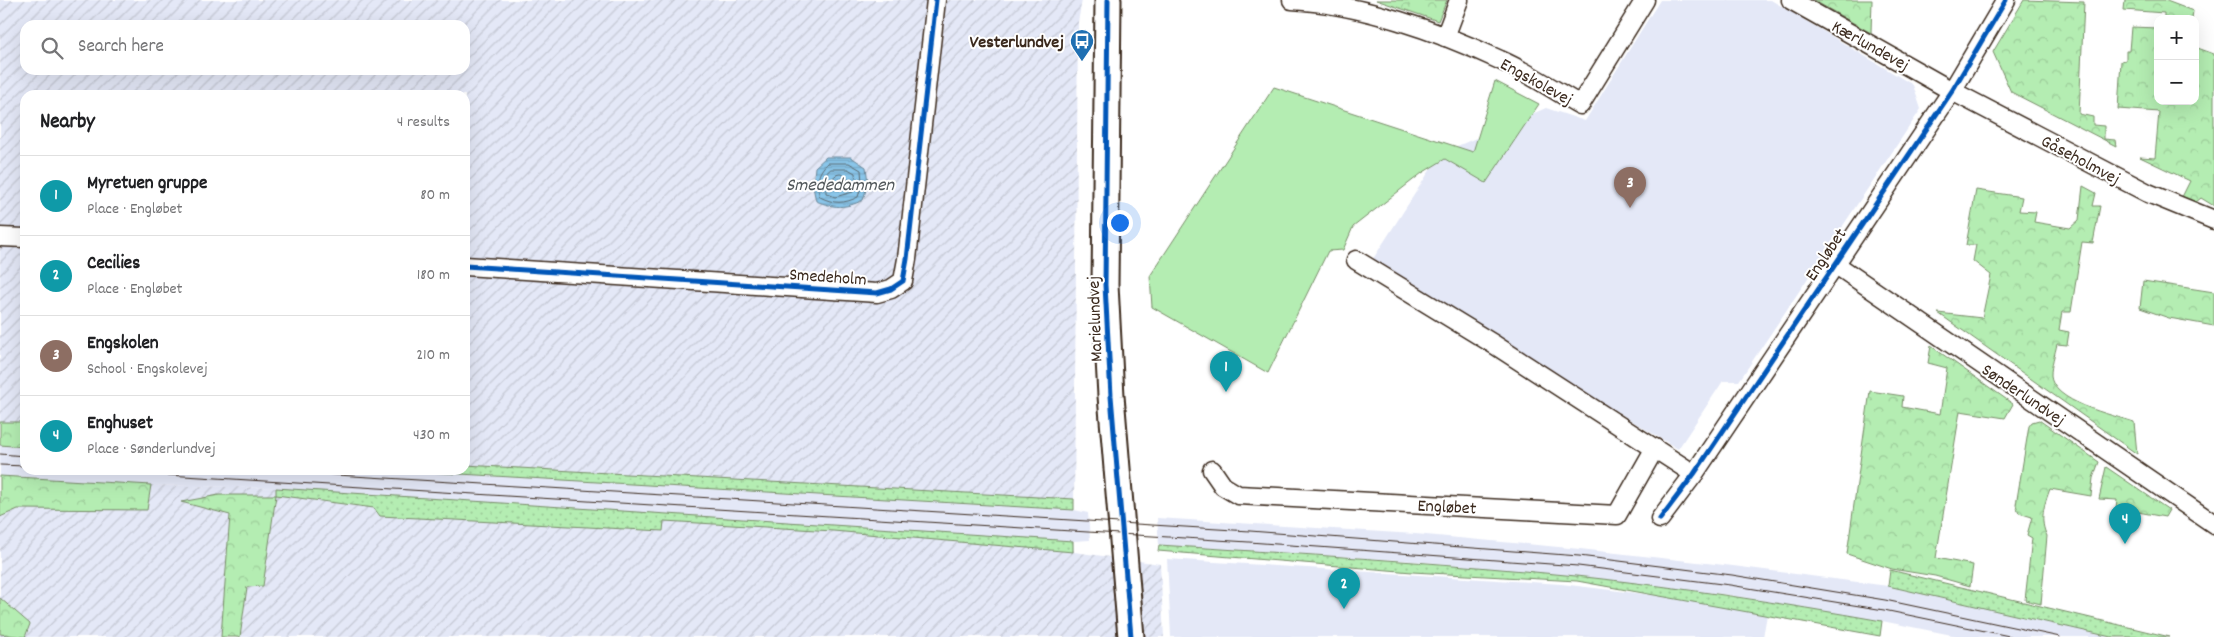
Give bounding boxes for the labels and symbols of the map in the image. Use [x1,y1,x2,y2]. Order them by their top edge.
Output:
street label: Kærlundevej [1826,16,1913,79]
bus stop icon: Vesterlundvej [1069,28,1095,62]
place label: Vesterlundvej [970,31,1064,56]
street label: Engskolevej [1495,53,1577,113]
street label: Gåseholmvej [2036,130,2124,193]
pin: 3 [1614,167,1646,208]
water label: Smededammen [786,173,895,200]
your location [1107,210,1133,236]
street label: Engløbet [1800,224,1854,287]
street label: Smedeholm [788,263,867,294]
street label: Marielundvej [1083,276,1110,362]
pin: 1 [1210,351,1242,392]
street label: Sønderlundvej [1976,359,2069,433]
street label: Engløbet [1417,494,1477,523]
pin: 4 [2109,503,2141,544]
pin: 2 [1328,568,1360,609]

